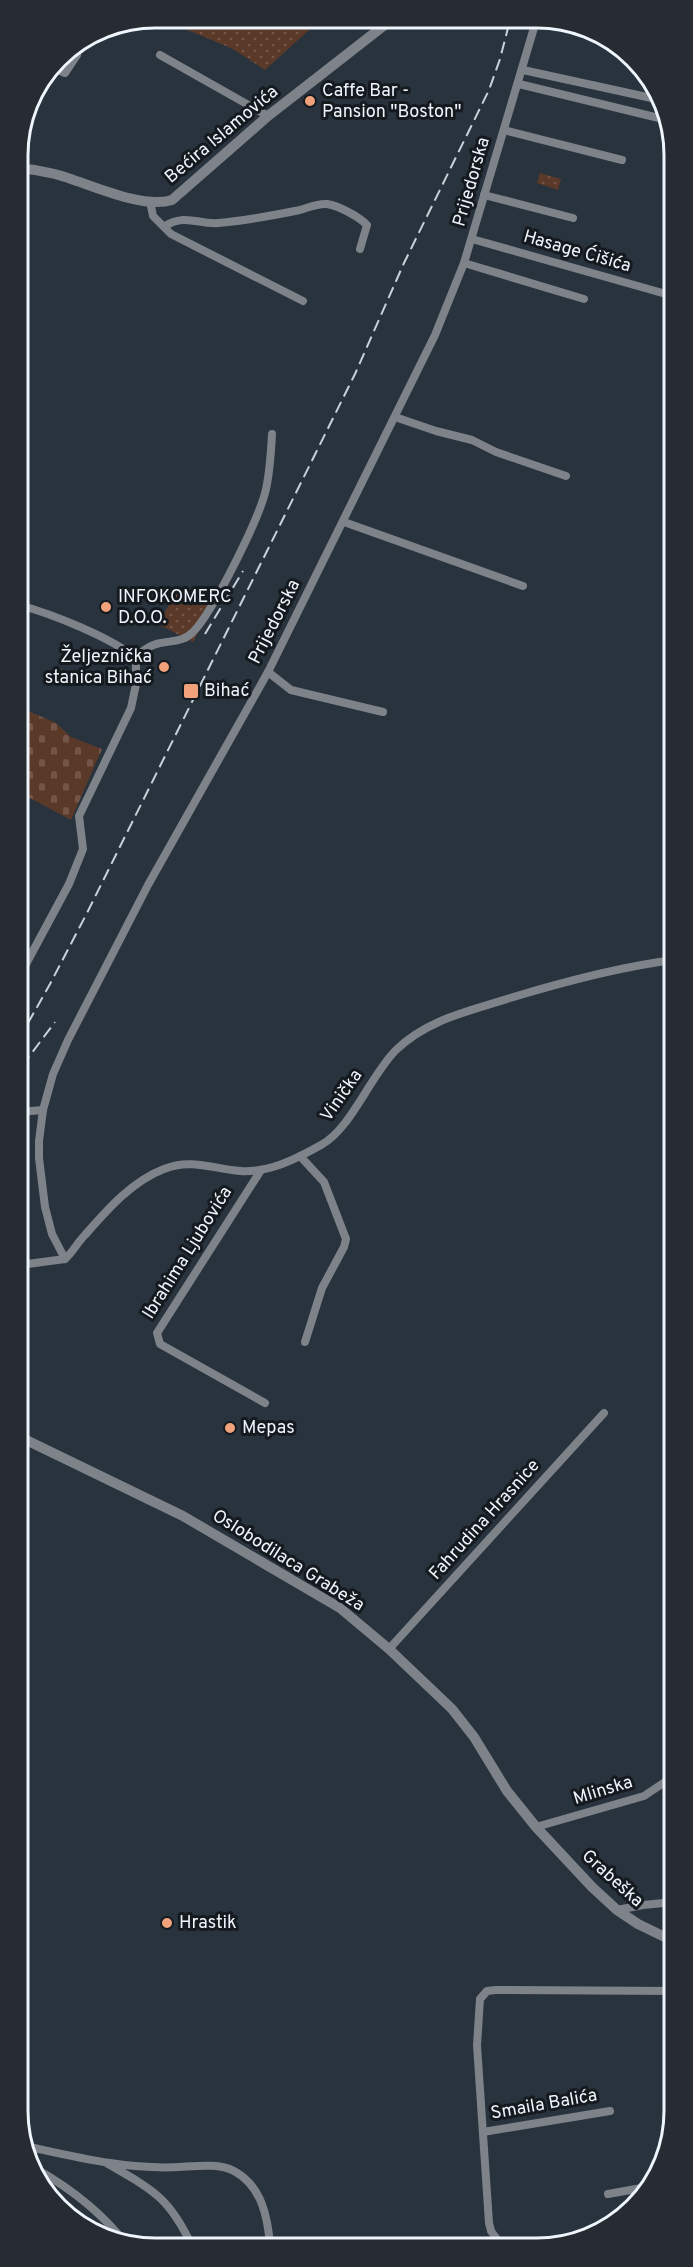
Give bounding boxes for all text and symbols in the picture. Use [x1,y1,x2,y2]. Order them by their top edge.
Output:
place label: Caffe Bar - Pansion "Boston" [322,80,461,124]
street label: Bećira Islamovića [161,81,283,189]
marker: Caffe Bar - Pansion "Boston" [303,94,317,108]
street label: Prijedorska [448,135,496,229]
street label: Hasage Ćišića [520,224,634,278]
street label: Prijedorska [244,576,306,668]
place label: INFOKOMERC D.O.O. [118,586,232,630]
marker: INFOKOMERC D.O.O. [99,600,113,614]
place label: Željeznička stanica Bihać [45,644,152,690]
marker: Željeznička stanica Bihać [157,660,171,674]
place label: Bihać [204,680,249,703]
marker: Bihać [182,682,200,700]
street label: Vinička [316,1065,368,1127]
street label: Ibrahima Ljubovića [138,1182,238,1324]
place label: Mepas [242,1417,295,1440]
marker: Mepas [223,1421,237,1435]
street label: Fahrudina Hrasnice [425,1455,545,1585]
street label: Oslobodilaca Grabeža [208,1505,368,1617]
street label: Mlinska [571,1771,635,1811]
street label: Grabeška [576,1845,648,1913]
place label: Hrastik [179,1912,237,1935]
marker: Hrastik [160,1916,174,1930]
street label: Smaila Balića [489,2084,599,2126]

